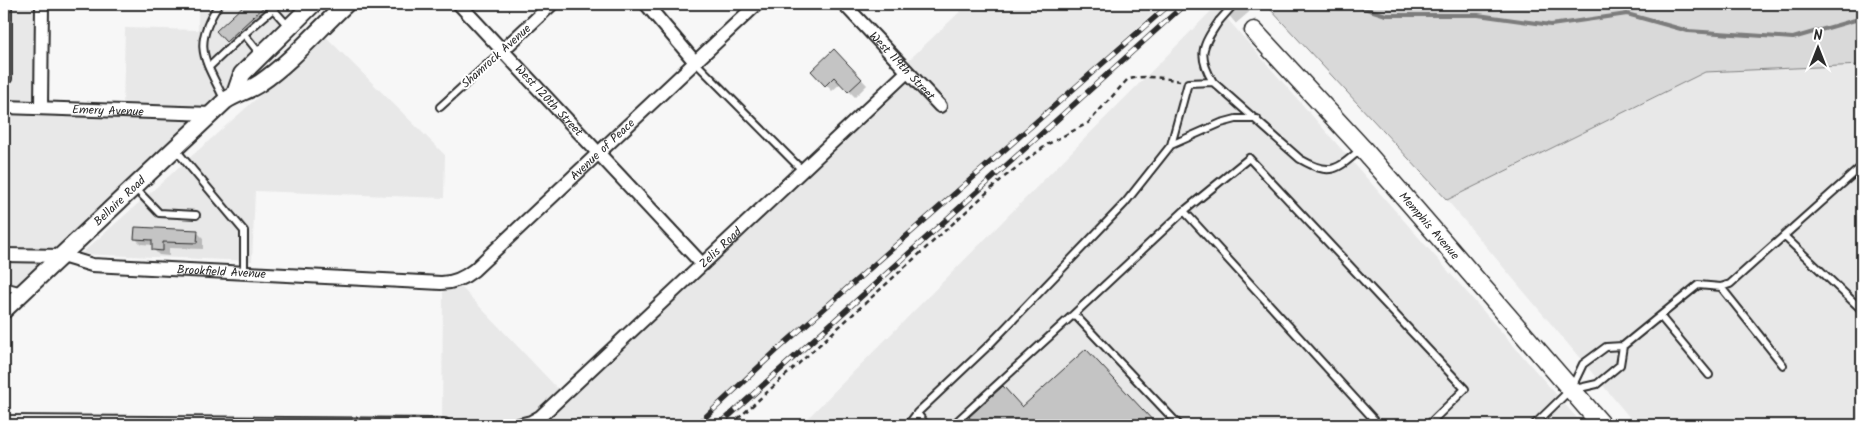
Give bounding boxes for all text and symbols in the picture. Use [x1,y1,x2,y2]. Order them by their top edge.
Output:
street label: Shamrock Avenue [457,19,536,93]
north arrow [1794,22,1844,72]
text: N [1814,25,1823,47]
street label: West 119th Street [864,27,940,105]
street label: West 120th Street [510,60,588,141]
street label: Emery Avenue [72,100,145,122]
street label: Avenue of Peace [566,114,640,185]
street label: Bellaire Road [89,171,151,231]
street label: Memphis Avenue [1394,188,1464,265]
street label: Zelis Road [695,222,747,273]
street label: Brookfield Avenue [177,260,267,284]

